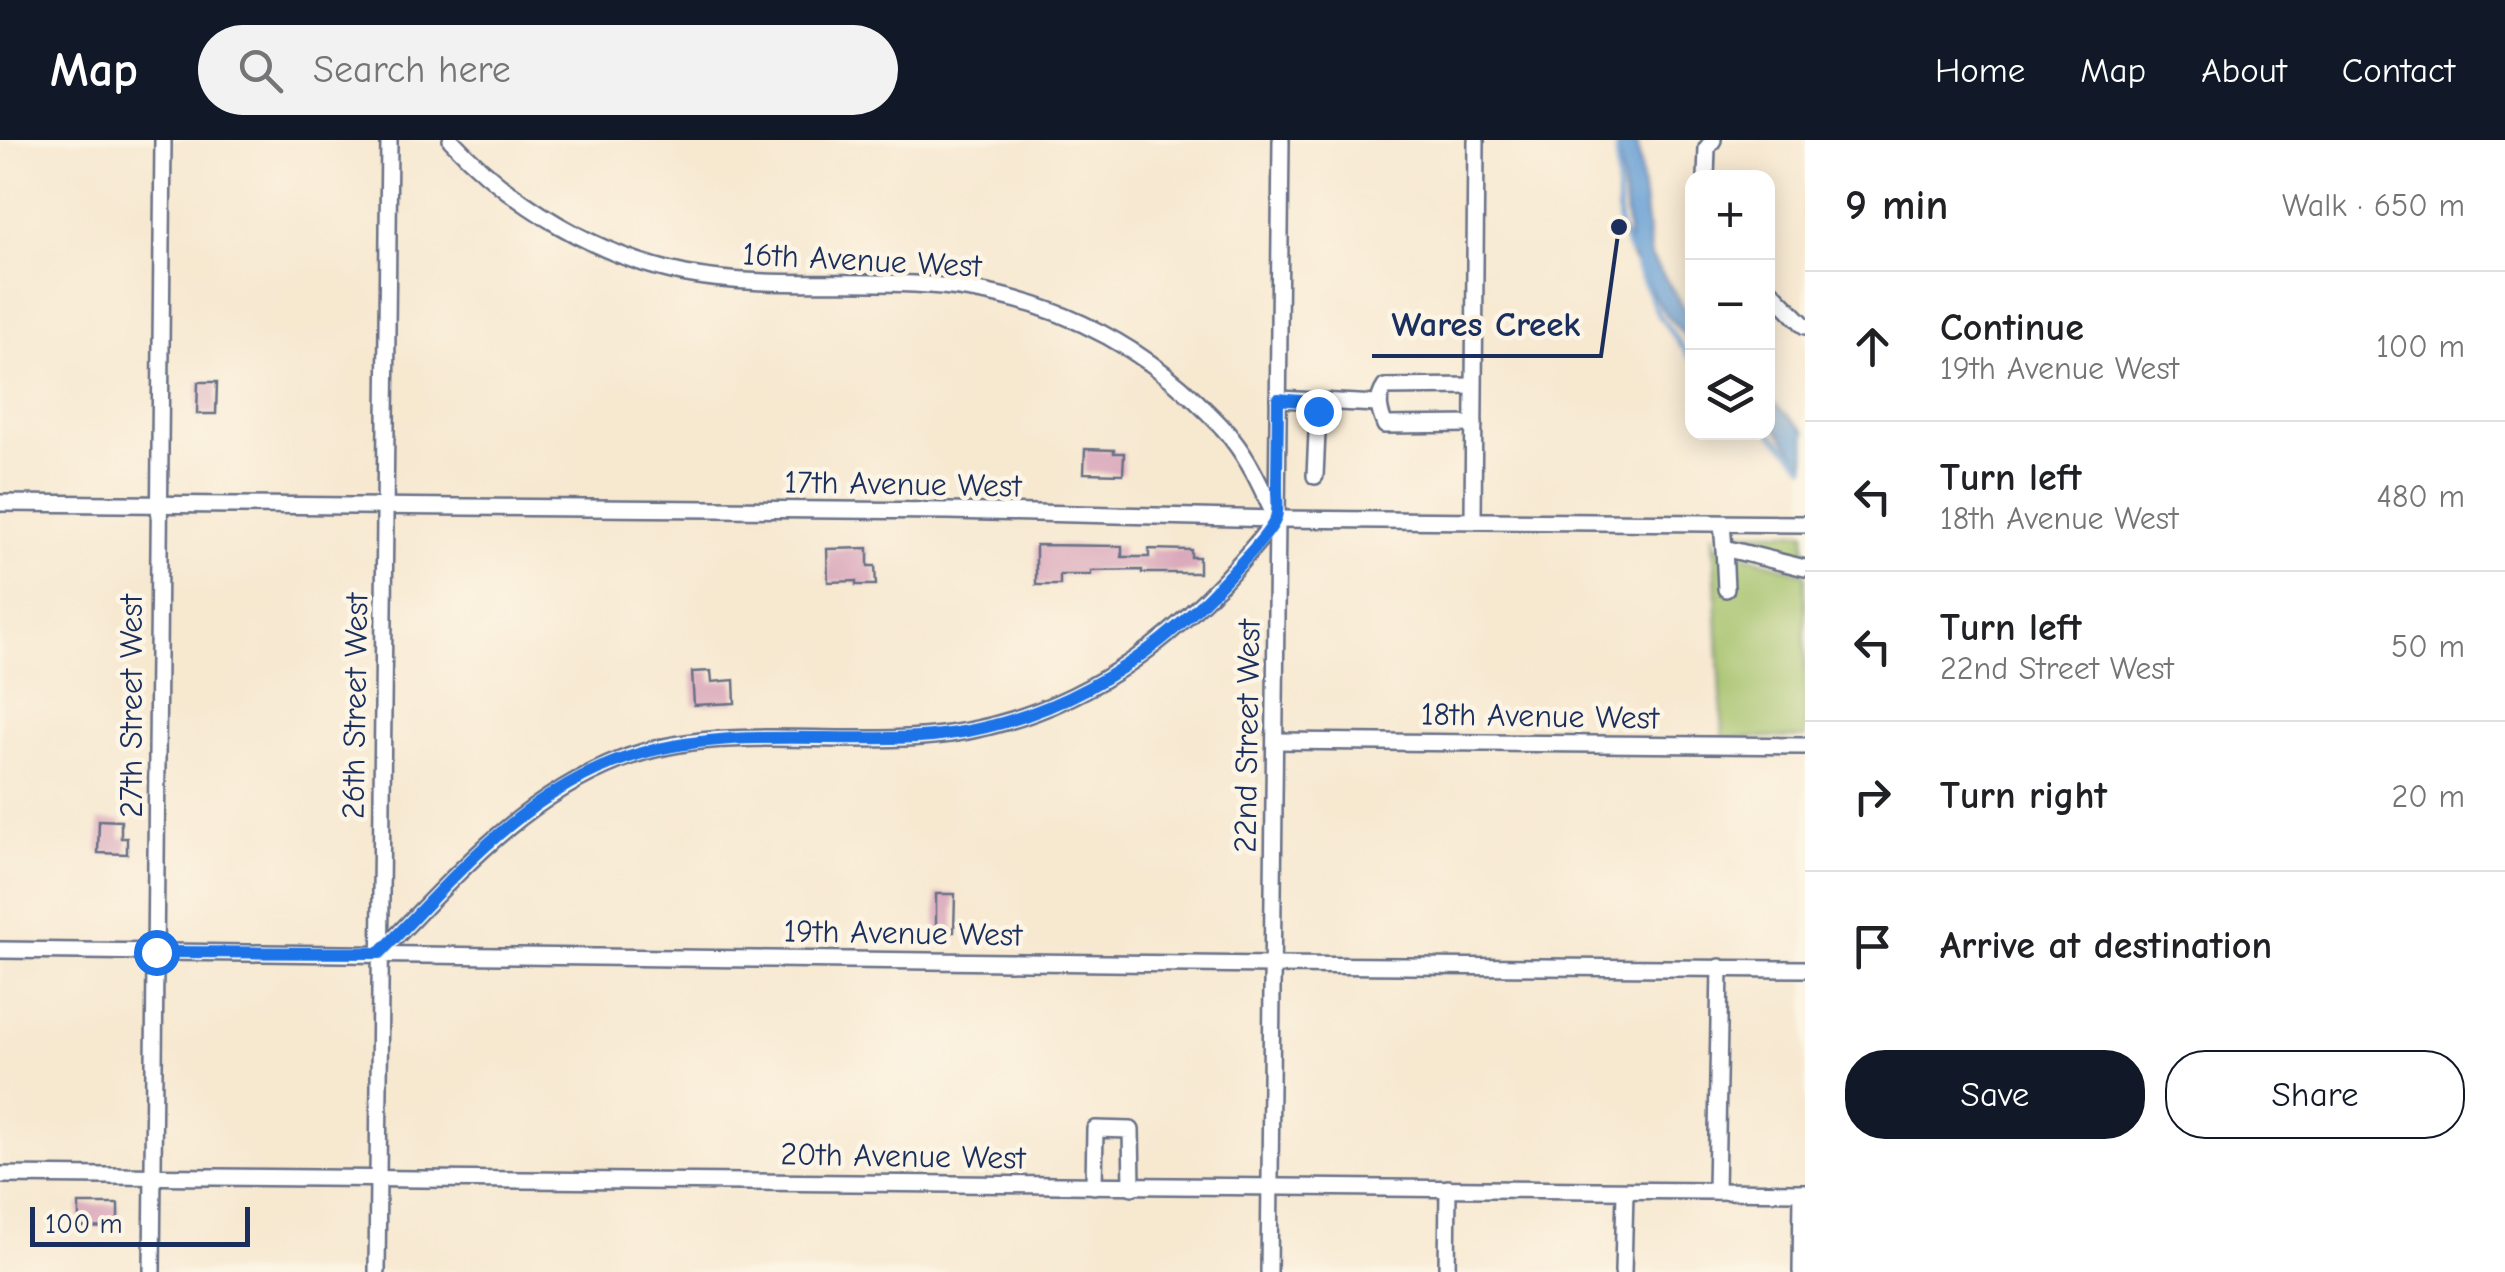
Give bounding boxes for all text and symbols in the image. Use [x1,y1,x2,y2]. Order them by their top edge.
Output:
search box [198,25,898,115]
text: Map [50,43,138,98]
icon: search [233,43,288,98]
text: Search here [313,48,511,92]
text: Home [1935,50,2025,91]
text: Map [2080,50,2146,91]
text: About [2201,50,2287,91]
text: Contact [2342,50,2455,91]
map controls [1685,170,1775,440]
button: + [1685,170,1775,260]
text: 9 min [1845,181,1948,230]
text: Walk · 650 m [2282,187,2465,224]
street label: 16th Avenue West [742,235,983,285]
button: − [1685,260,1775,350]
callout: Wares Creek [1372,291,1601,356]
text: Wares Creek [1392,304,1580,345]
text: Continue [1940,306,2084,350]
icon: ahead [1845,319,1900,374]
text: 100 m [2376,328,2465,365]
button: layers [1685,350,1775,440]
text: 19th Avenue West [1940,350,2179,387]
route end [1296,389,1342,435]
text: Turn left [1940,456,2081,500]
street label: 17th Avenue West [784,463,1023,505]
icon: left [1845,469,1900,524]
text: 480 m [2376,478,2465,515]
text: 18th Avenue West [1940,500,2178,537]
street label: 26th Street West [335,592,375,819]
street label: 27th Street West [113,593,150,818]
text: Turn left [1940,606,2081,650]
street label: 22nd Street West [1226,618,1268,853]
icon: left [1845,619,1900,674]
text: 50 m [2391,628,2465,665]
text: 22nd Street West [1940,650,2174,687]
street label: 18th Avenue West [1421,695,1660,737]
icon: right [1845,769,1900,824]
text: Turn right [1940,774,2107,818]
text: 20 m [2392,778,2465,815]
street label: 19th Avenue West [783,912,1024,954]
icon: arrive [1845,919,1900,974]
text: Arrive at destination [1940,924,2272,968]
route start [134,930,180,976]
button: Save [1845,1050,2145,1139]
button: Share [2165,1050,2465,1139]
street label: 20th Avenue West [780,1135,1027,1177]
scale bar [30,1202,250,1246]
text: 100 m [45,1208,123,1240]

